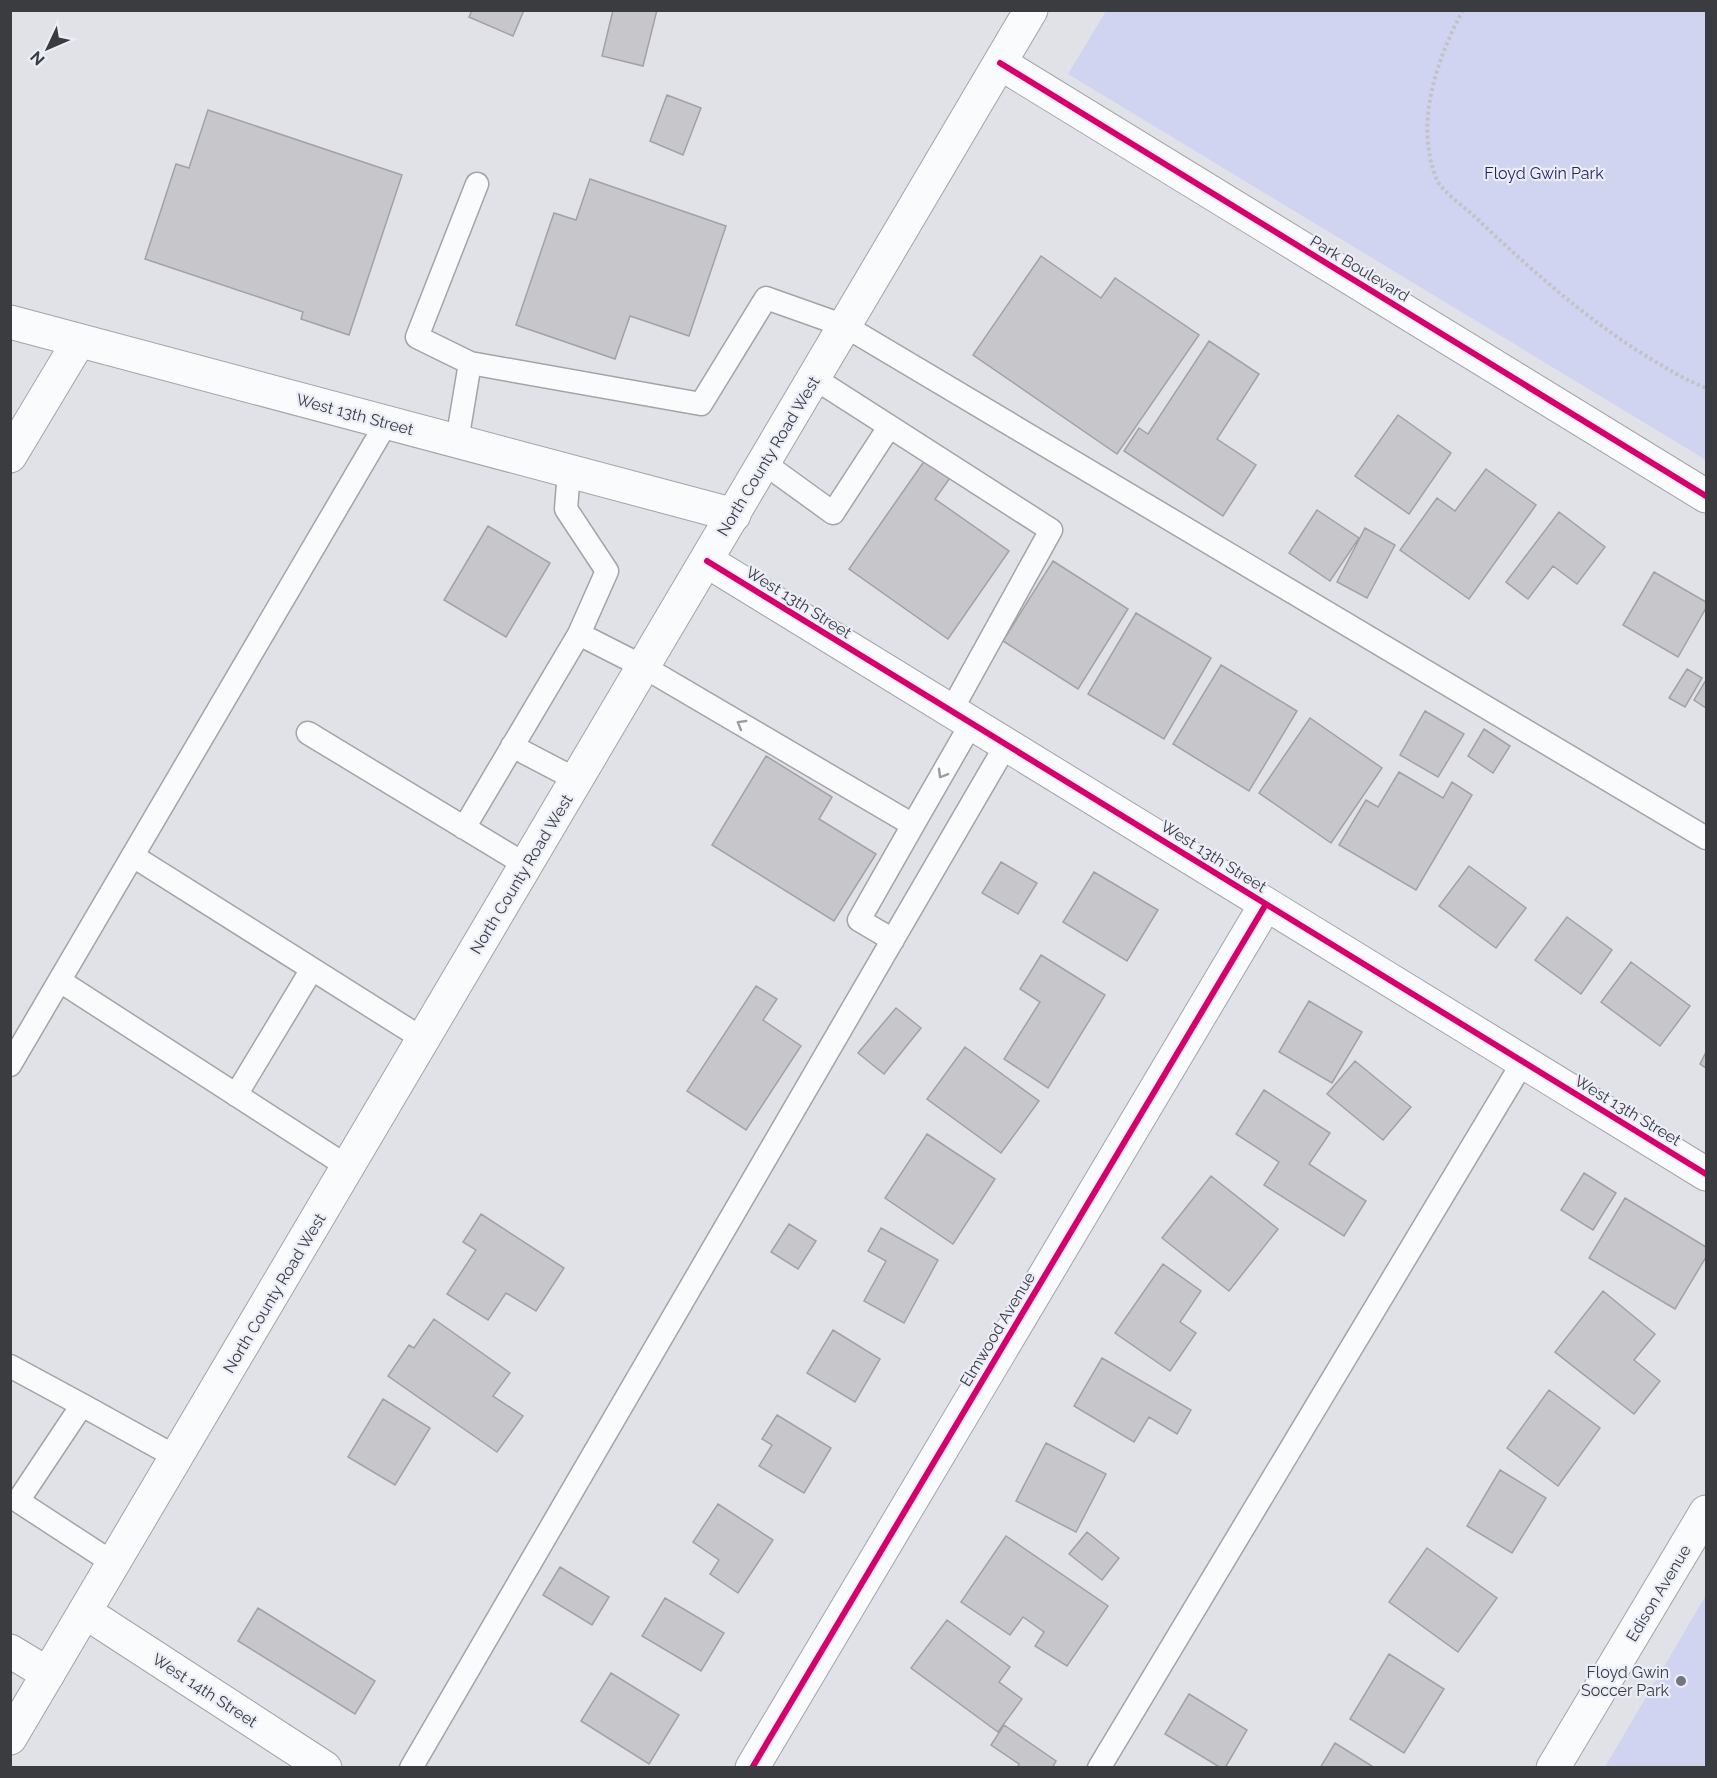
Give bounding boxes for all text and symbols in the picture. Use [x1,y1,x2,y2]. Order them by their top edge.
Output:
north arrow [18,18,78,78]
text: N [26,47,49,69]
park label: Floyd Gwin Park [1484,164,1604,183]
street label: Park Boulevard [1307,231,1413,306]
street label: North County Road West [713,372,824,540]
street label: West 13th Street [294,390,416,439]
street label: West 13th Street [742,562,856,643]
one-way arrow [737,719,747,731]
one-way arrow [938,768,949,778]
street label: North County Road West [466,790,577,958]
street label: West 13th Street [1157,816,1271,897]
street label: West 13th Street [1571,1071,1685,1150]
street label: North County Road West [219,1209,330,1377]
street label: Elmwood Avenue [956,1269,1039,1390]
street label: Edison Avenue [1622,1542,1695,1645]
street label: West 14th Street [149,1650,261,1732]
place label: Floyd Gwin Soccer Park [1581,1663,1670,1700]
marker: Floyd Gwin Soccer Park [1674,1674,1688,1688]

